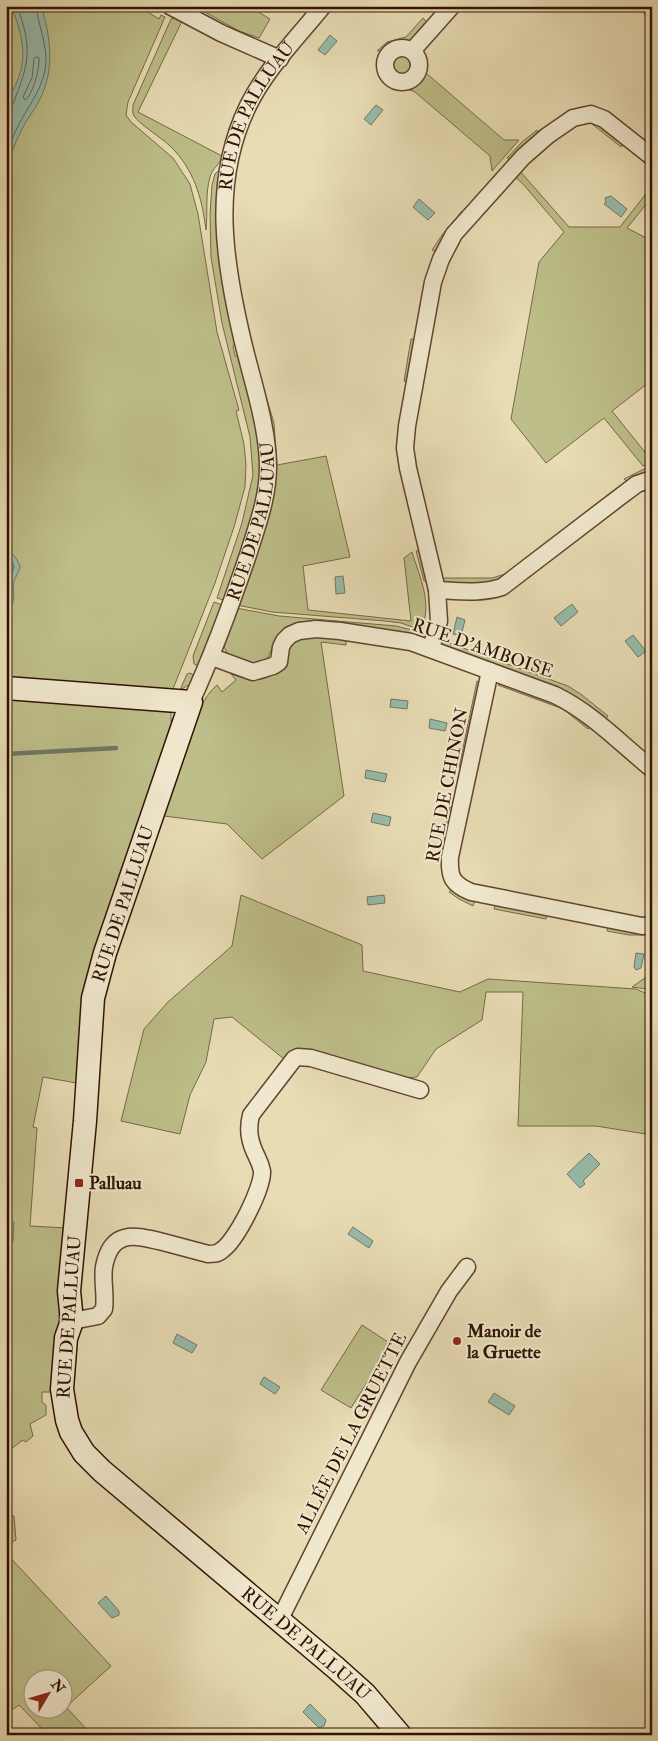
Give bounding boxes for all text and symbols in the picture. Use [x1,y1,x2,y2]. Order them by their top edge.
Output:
street label: RUE DE PALLUAU [214,37,300,192]
street label: RUE DE PALLUAU [222,441,280,604]
street label: RUE D'AMBOISE [409,613,557,683]
street label: RUE DE CHINON [421,706,474,864]
street label: RUE DE PALLUAU [87,823,160,985]
place label: Palluau [89,1172,142,1195]
marker: Palluau [73,1177,85,1189]
street label: RUE DE PALLUAU [52,1235,87,1399]
place label: Manoir de la Gruette [466,1320,542,1364]
street label: ALLÉE DE LA GRUETTE [290,1329,412,1539]
marker: Manoir de la Gruette [451,1335,463,1347]
street label: RUE DE PALLUAU [236,1582,375,1706]
north arrow [22,1668,72,1718]
text: N [47,1675,69,1697]

